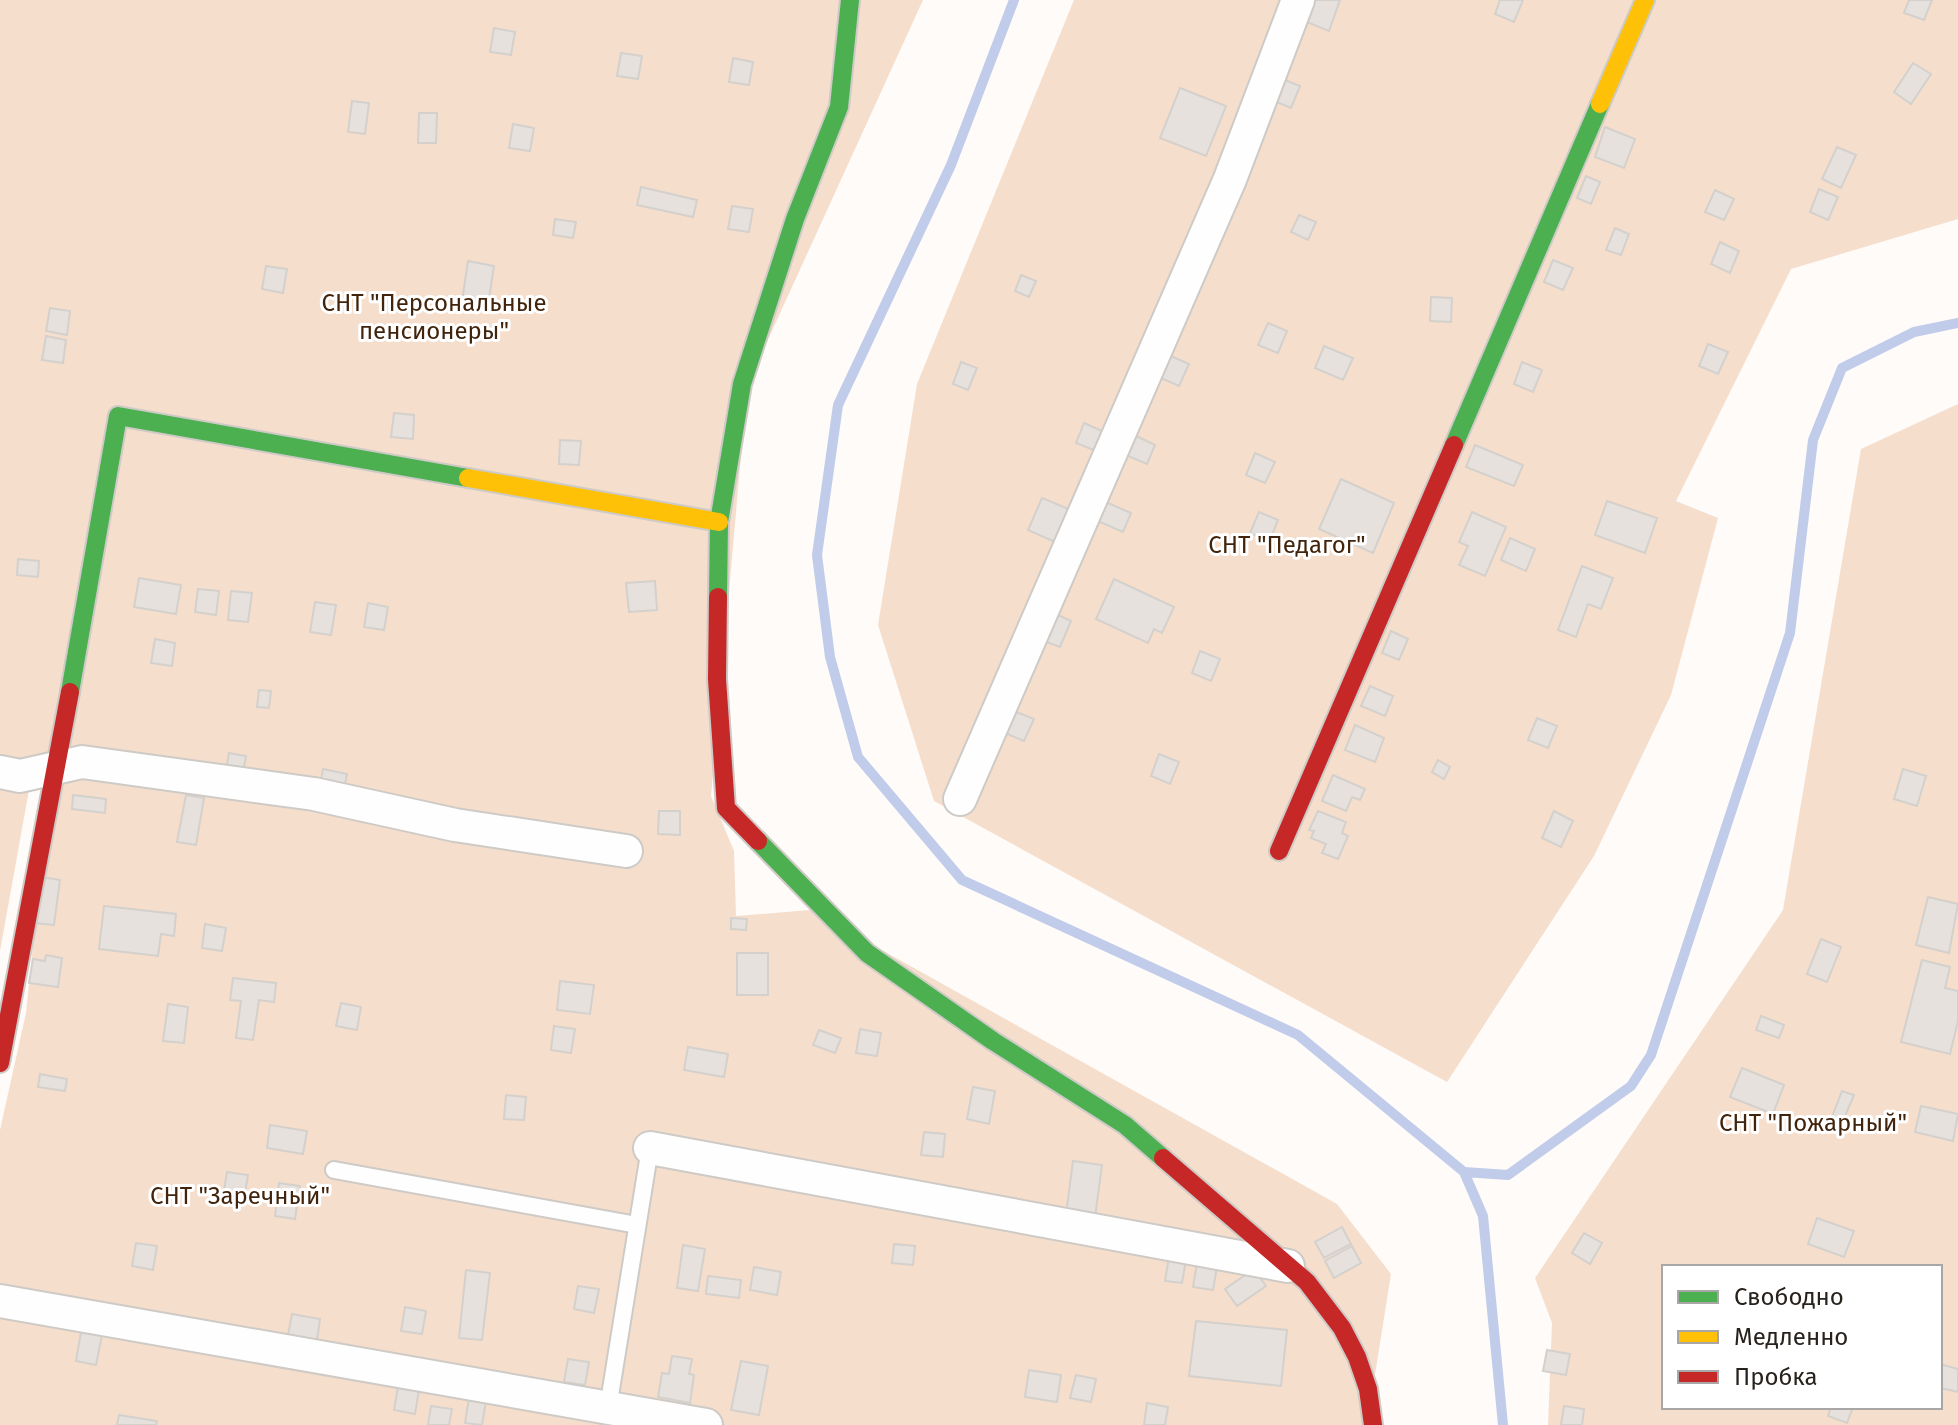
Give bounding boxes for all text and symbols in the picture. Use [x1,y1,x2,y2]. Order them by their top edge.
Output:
park label: СНТ "Персональные пенсионеры" [321,289,547,345]
park label: СНТ "Педагог" [1208,531,1366,559]
park label: СНТ "Пожарный" [1719,1109,1907,1137]
park label: СНТ "Заречный" [150,1182,330,1210]
legend [1662,1265,1942,1409]
text: Свободно [1734,1283,1844,1311]
text: Медленно [1734,1323,1848,1351]
text: Пробка [1734,1363,1818,1391]

